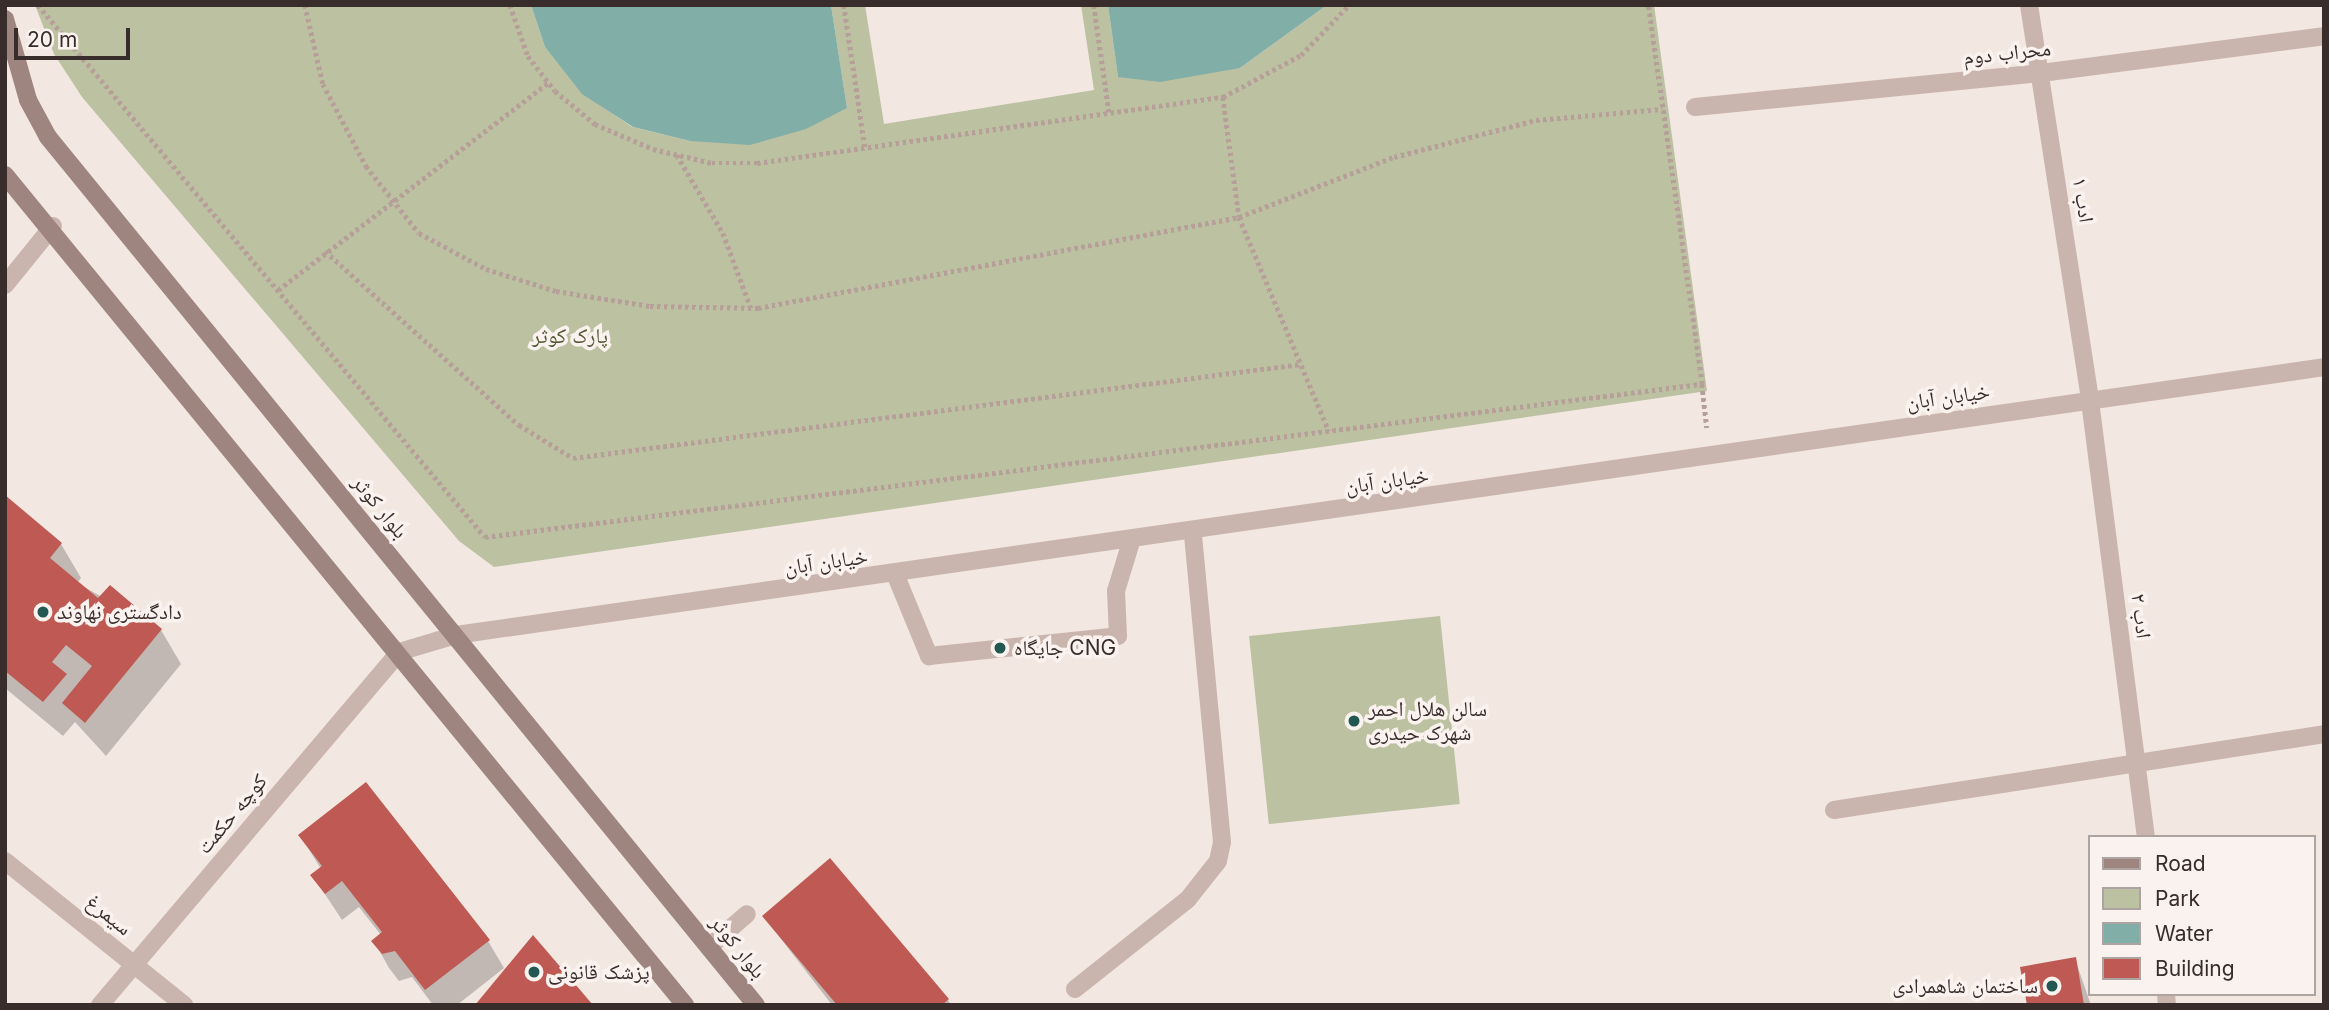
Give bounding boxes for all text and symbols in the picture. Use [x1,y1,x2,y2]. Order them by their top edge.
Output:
scale bar [18,14,133,58]
text: 20 m [27,27,77,52]
street label: محراب دوم [1962,36,2052,70]
street label: ادب ۱ [2067,176,2099,224]
park label: پارک کوثر [532,323,608,349]
street label: خیابان آبان [1905,379,1991,415]
street label: خیابان آبان [1344,463,1430,499]
street label: بلوار کوثر [347,470,413,544]
street label: خیابان آبان [783,544,869,580]
street label: ادب ۲ [2126,592,2156,640]
place label: دادگستری نهاوند [57,599,182,625]
marker: دادگستری نهاوند [35,604,51,620]
place label: جایگاه CNG [1014,635,1116,661]
marker: جایگاه CNG [992,640,1008,656]
place label: سالن هلال احمر شهرک حیدری [1368,696,1487,746]
marker: سالن هلال احمر شهرک حیدری [1346,713,1362,729]
street label: کوچه حکمت [191,769,273,859]
legend [2088,835,2315,996]
text: Road [2155,851,2206,876]
text: Park [2155,886,2200,911]
street label: سیمرغ [81,889,137,941]
street label: بلوار کوثر [705,910,771,984]
text: Water [2155,921,2213,946]
text: Building [2155,956,2235,981]
place label: پزشک قانونی [548,959,650,985]
marker: پزشک قانونی [526,964,542,980]
place label: ساختمان شاهمرادی [1892,973,2038,999]
marker: ساختمان شاهمرادی [2044,978,2060,994]

